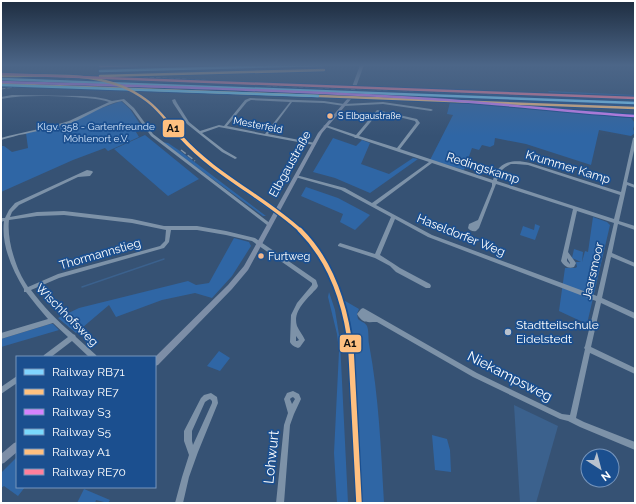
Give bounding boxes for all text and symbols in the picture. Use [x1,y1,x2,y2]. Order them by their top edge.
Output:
marker: S Elbgaustraße [325,111,335,121]
place label: S Elbgaustraße [338,111,401,121]
street label: Mesterfeld [232,115,284,135]
line badge: A1 [162,119,185,138]
park label: Klgv. 358 - Gartenfreunde Möhlenort e.V. [37,121,155,144]
text: A1 [167,122,180,135]
street label: Elbgaustraße [266,129,314,199]
street label: Krummer Kamp [524,147,612,187]
street label: Redingskamp [445,150,521,186]
street label: Haseldorfer Weg [415,211,507,259]
street label: Thormannstieg [58,236,142,272]
street label: Jaarsmoor [580,240,607,301]
place label: Furtweg [268,250,310,263]
marker: Furtweg [256,251,266,261]
street label: Wischhofsweg [33,281,101,349]
place label: Stadtteilschule Eidelstedt [516,318,599,346]
marker: Stadtteilschule Eidelstedt [503,327,513,337]
line badge: A1 [339,334,362,353]
text: A1 [344,337,357,350]
street label: Niekampsweg [465,348,555,404]
legend [16,356,156,488]
text: Railway RB71 [52,365,125,379]
text: Railway RE7 [52,385,119,399]
text: Railway S3 [52,405,111,419]
text: Railway S5 [52,425,111,439]
street label: Lohwurt [260,429,282,485]
text: Railway A1 [52,445,110,459]
north arrow [580,448,620,488]
text: Railway RE70 [52,465,126,479]
text: N [598,468,613,483]

